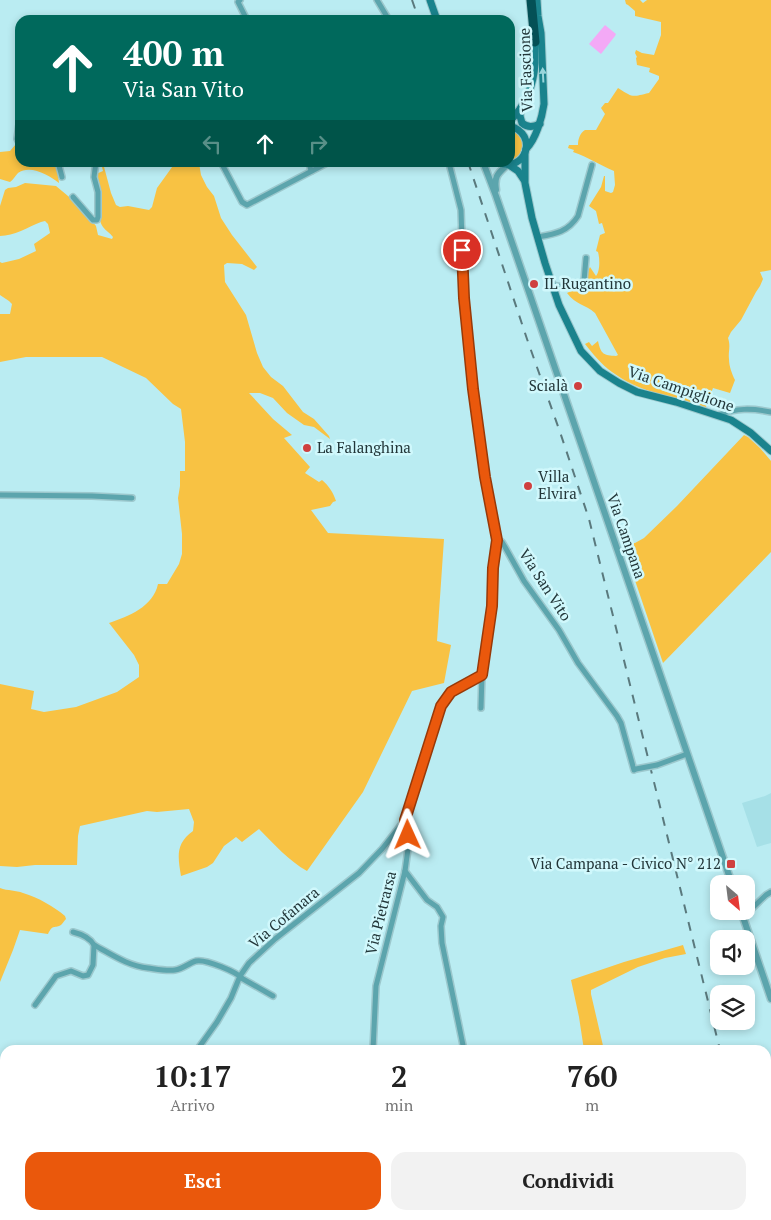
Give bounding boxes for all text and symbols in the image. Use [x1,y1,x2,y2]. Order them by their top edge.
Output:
street label: Via Fascione [514,27,536,113]
text: 400 m [123,30,224,76]
icon: ahead [40,35,105,100]
one-way arrow [538,67,546,83]
text: Via San Vito [123,74,244,103]
icon: left [198,130,226,158]
icon: ahead [251,130,279,158]
icon: right [304,130,332,158]
pin [441,229,483,271]
icon: arrive [448,236,476,264]
place label: IL Rugantino [544,273,631,293]
marker: IL Rugantino [528,278,540,290]
street label: Via Campiglione [626,361,737,416]
place label: Scialà [529,375,568,395]
marker: Scialà [572,380,584,392]
place label: La Falanghina [317,437,411,457]
marker: La Falanghina [301,442,313,454]
place label: Villa Elvira [538,466,577,503]
marker: Villa Elvira [522,480,534,492]
street label: Via Campana [603,490,651,581]
street label: Via San Vito [515,544,577,624]
position arrow [381,808,433,860]
place label: Via Campana - Civico N° 212 [530,853,721,873]
marker: Via Campana - Civico N° 212 [725,858,737,870]
street label: Via Pietrarsa [360,868,400,957]
north arrow [710,875,755,920]
map controls [710,875,755,1030]
street label: Via Cofanara [244,882,323,953]
button: sound [710,930,755,975]
button: layers [710,985,755,1030]
text: 10:17 [153,1056,232,1096]
text: 2 [391,1056,408,1096]
text: 760 [567,1056,618,1096]
text: Arrivo [170,1094,215,1116]
text: min [385,1094,413,1116]
text: m [585,1094,599,1116]
button: Esci [25,1152,381,1210]
button: Condividi [391,1152,746,1210]

